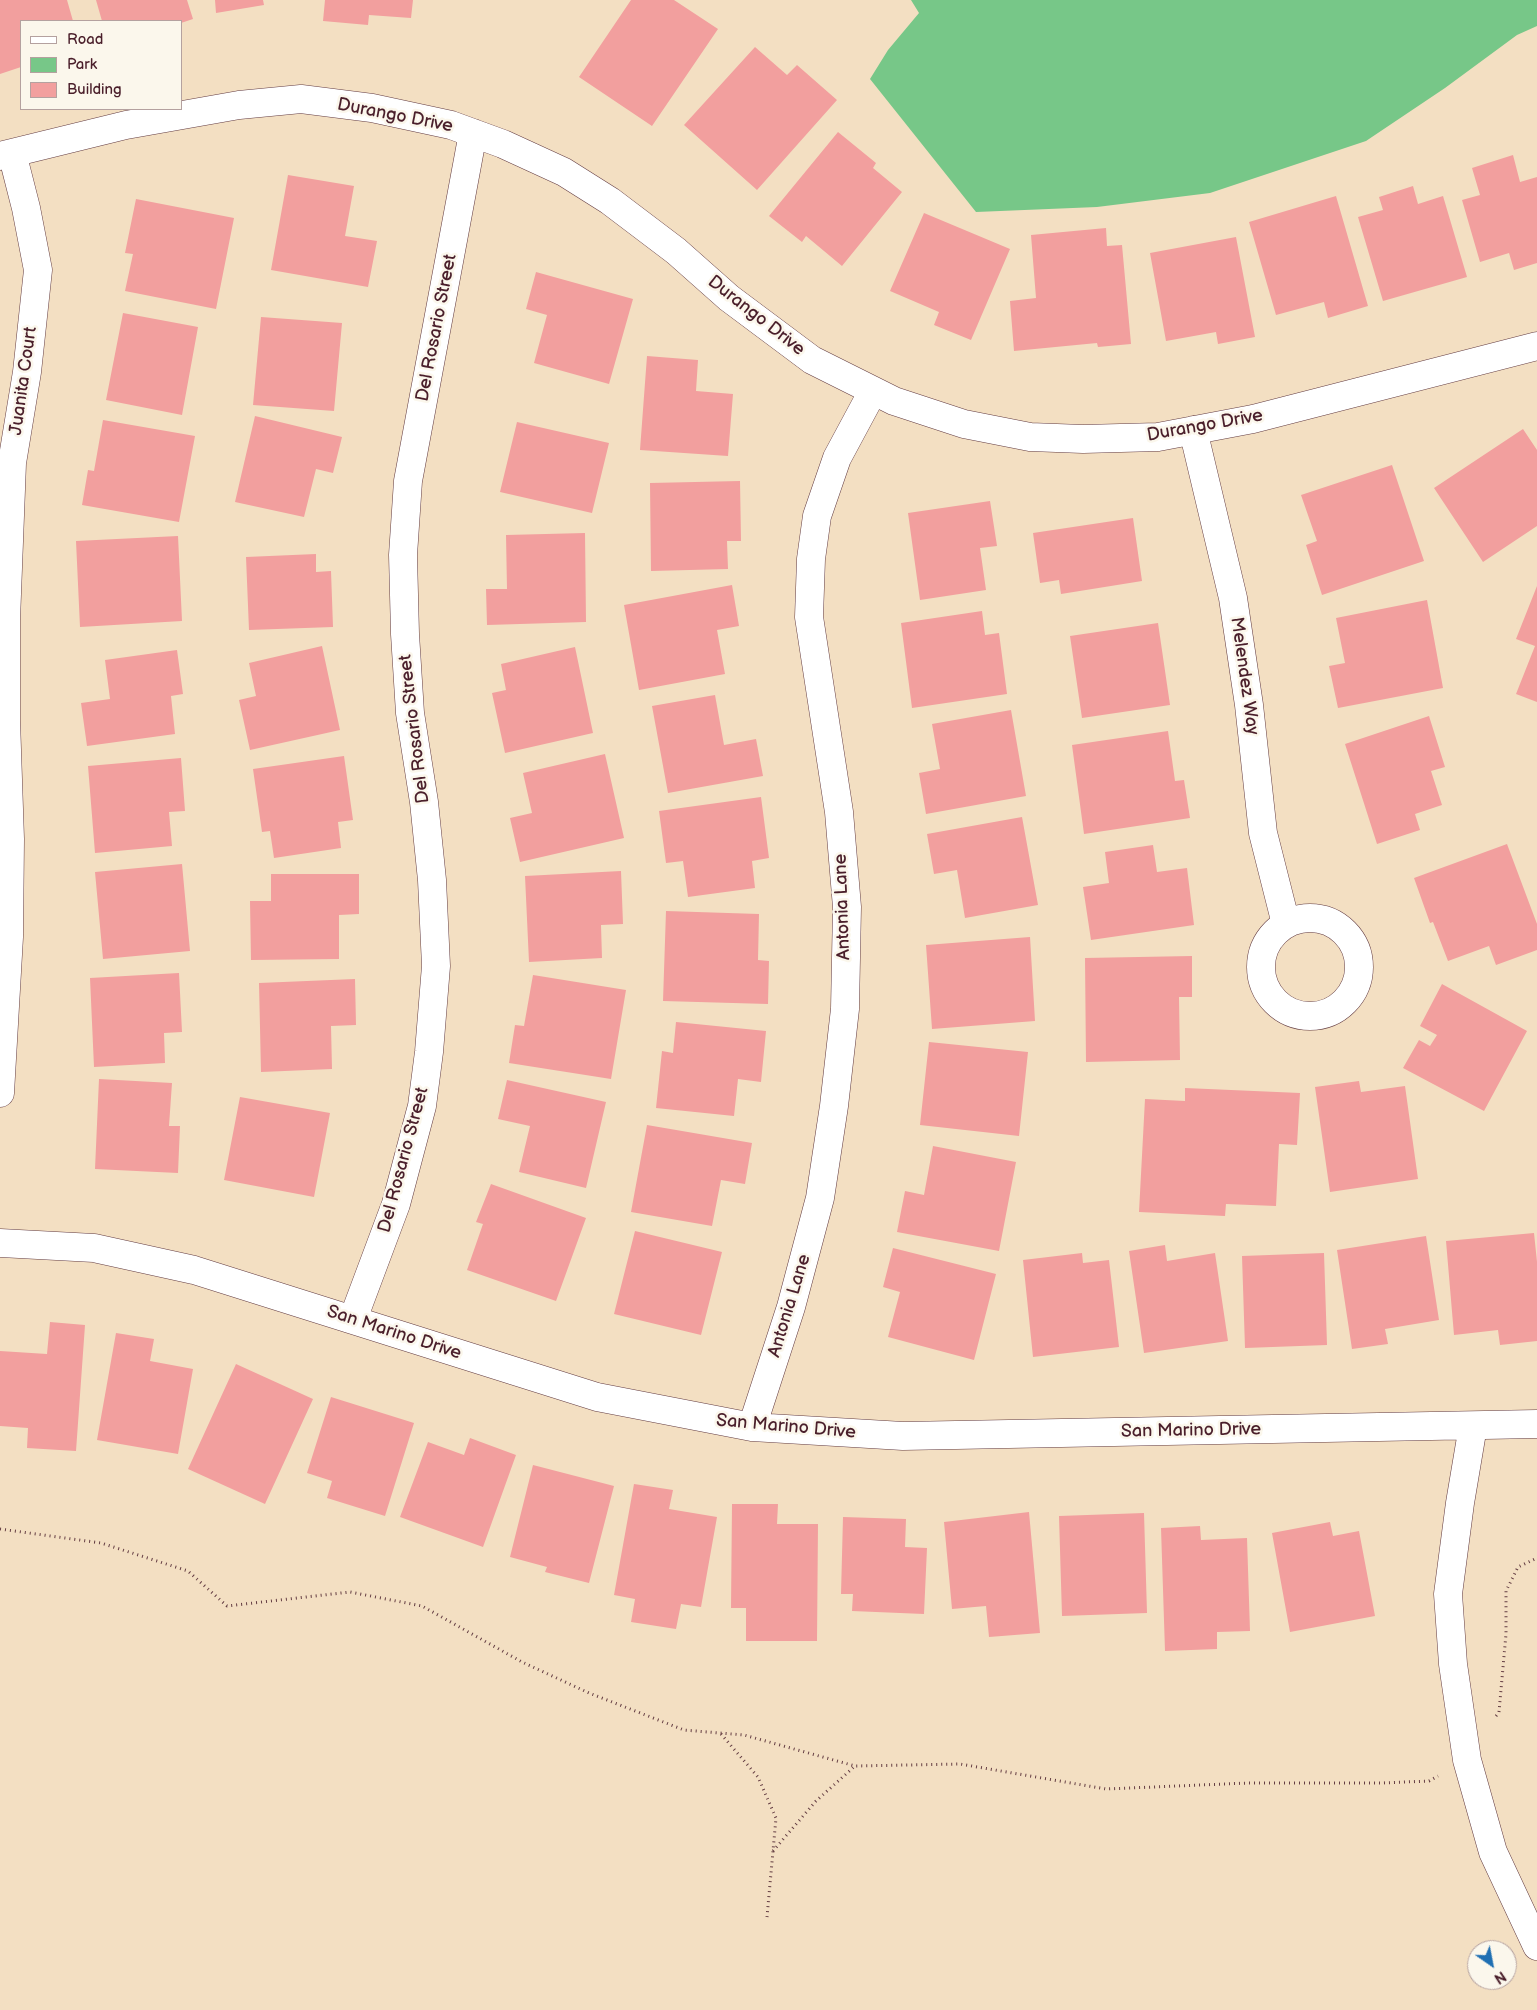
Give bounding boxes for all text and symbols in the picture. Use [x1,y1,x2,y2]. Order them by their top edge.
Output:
legend [20,20,182,110]
text: Road [67,30,103,49]
text: Park [67,55,97,74]
text: Building [67,80,122,99]
street label: Durango Drive [335,94,455,138]
street label: Del Rosario Street [412,252,462,404]
street label: Durango Drive [703,271,809,361]
street label: Juanita Court [6,325,42,437]
street label: Durango Drive [1145,405,1265,447]
street label: Melendez Way [1225,616,1263,736]
street label: Del Rosario Street [395,653,435,805]
street label: Antonia Lane [830,853,856,961]
street label: Del Rosario Street [374,1085,434,1235]
street label: Antonia Lane [764,1252,816,1360]
street label: San Marino Drive [324,1301,464,1365]
street label: San Marino Drive [715,1410,857,1444]
street label: San Marino Drive [1121,1419,1261,1443]
north arrow [1467,1940,1517,1990]
text: N [1491,1967,1509,1987]

